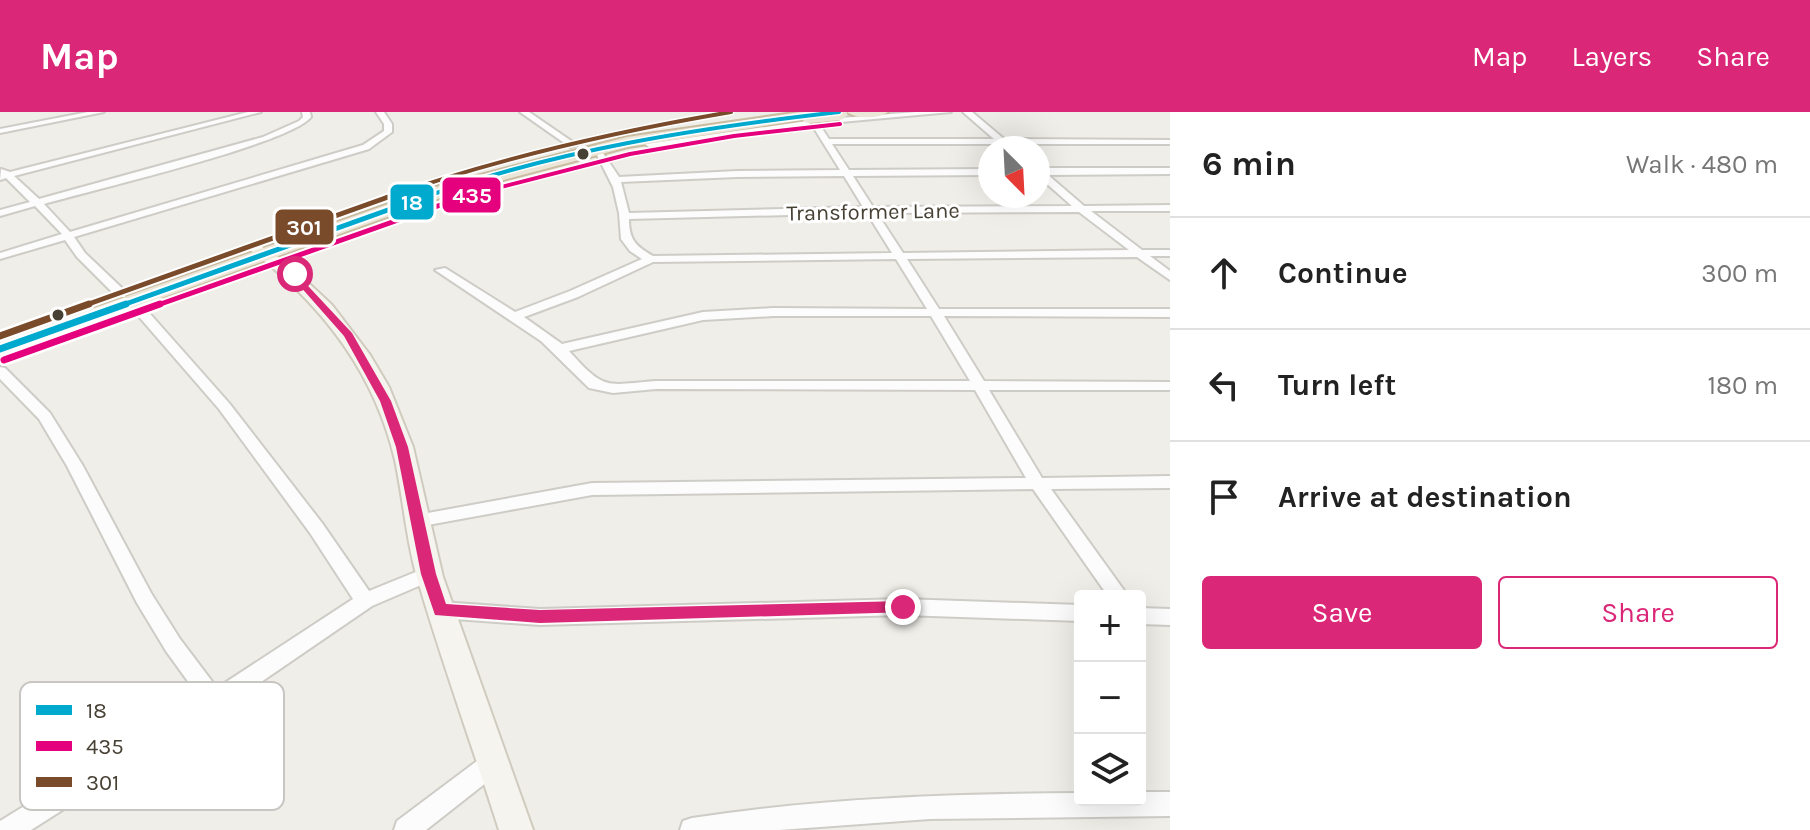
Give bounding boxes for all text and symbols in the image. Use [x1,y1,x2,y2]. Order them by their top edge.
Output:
text: Map [40,34,119,79]
text: Map [1472,40,1527,73]
text: Layers [1571,40,1652,73]
text: Share [1696,40,1770,73]
north arrow [978,136,1050,208]
text: 6 min [1202,144,1296,184]
unlabelled marker [575,146,591,162]
text: Walk · 480 m [1626,149,1778,180]
line badge: 435 [441,176,502,214]
line badge: 18 [389,183,435,221]
text: 435 [452,183,492,209]
text: 18 [401,190,423,216]
street label: Transformer Lane [786,197,960,227]
line badge: 301 [274,208,335,246]
text: 301 [286,215,322,241]
icon: ahead [1202,251,1246,295]
text: Continue [1278,255,1408,291]
route start [277,256,313,292]
text: 300 m [1701,258,1778,289]
unlabelled marker [50,307,66,323]
icon: left [1202,363,1246,407]
text: Turn left [1278,367,1396,403]
text: 180 m [1708,370,1778,401]
icon: arrive [1202,475,1246,519]
text: Arrive at destination [1278,479,1572,515]
button: Save [1202,576,1482,649]
button: Share [1498,576,1778,649]
route end [885,589,921,625]
map controls [1074,590,1146,806]
button: + [1074,590,1146,662]
button: − [1074,662,1146,734]
legend [20,682,284,810]
text: 18 [86,698,107,724]
text: 435 [86,734,124,760]
button: layers [1074,734,1146,806]
text: 301 [86,770,119,796]

